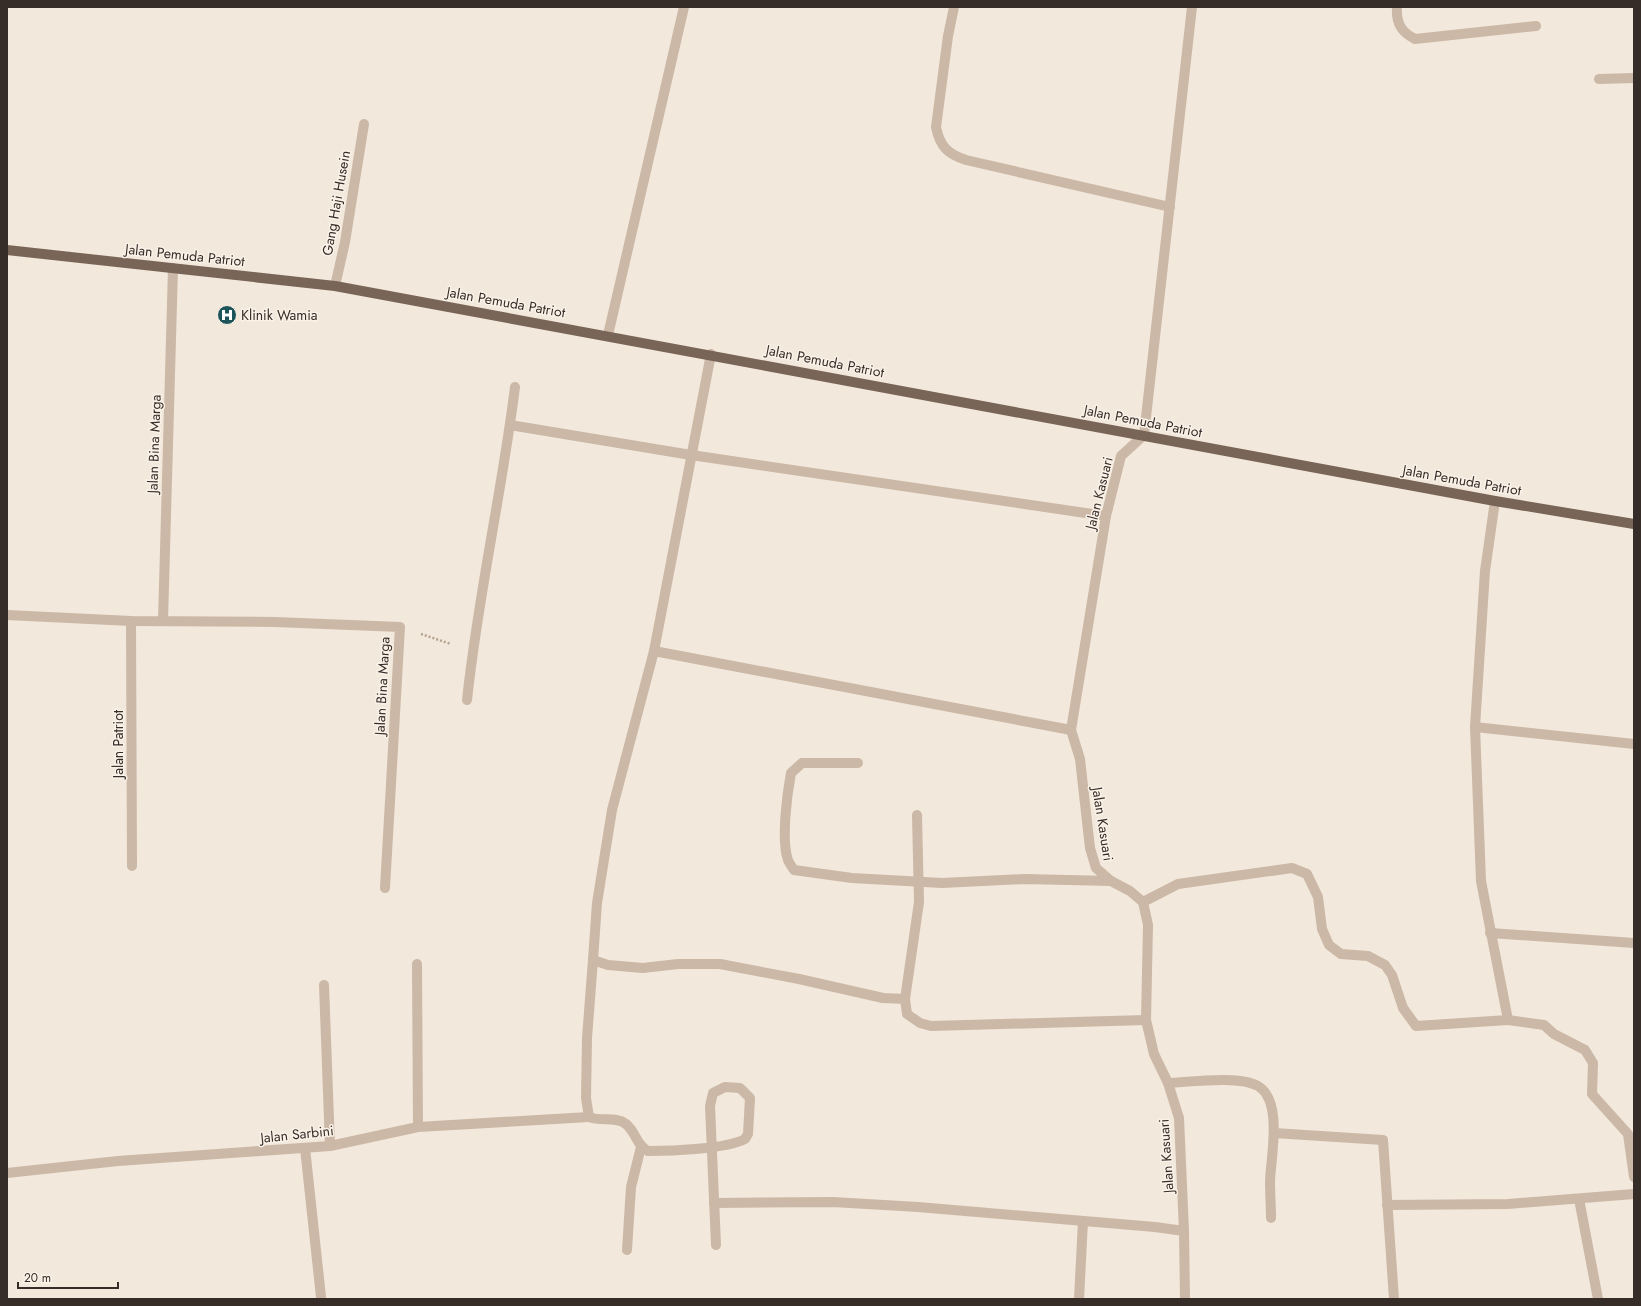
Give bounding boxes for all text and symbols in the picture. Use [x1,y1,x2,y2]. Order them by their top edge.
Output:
street label: Gang Haji Husein [317,149,355,257]
street label: Jalan Pemuda Patriot [122,239,246,271]
street label: Jalan Pemuda Patriot [443,281,567,322]
hospital icon: Klinik Wamia [216,304,238,326]
place label: Klinik Wamia [241,305,318,325]
street label: Jalan Pemuda Patriot [762,339,886,382]
street label: Jalan Bina Marga [142,394,166,496]
street label: Jalan Pemuda Patriot [1080,399,1204,442]
street label: Jalan Kasuari [1080,454,1118,533]
street label: Jalan Pemuda Patriot [1399,459,1523,500]
street label: Jalan Bina Marga [369,636,395,738]
street label: Jalan Patriot [108,709,128,780]
street label: Jalan Kasuari [1087,784,1119,862]
street label: Jalan Kasuari [1153,1118,1179,1196]
street label: Jalan Sarbini [257,1120,335,1148]
scale bar [18,1264,118,1290]
text: 20 m [24,1269,51,1287]

